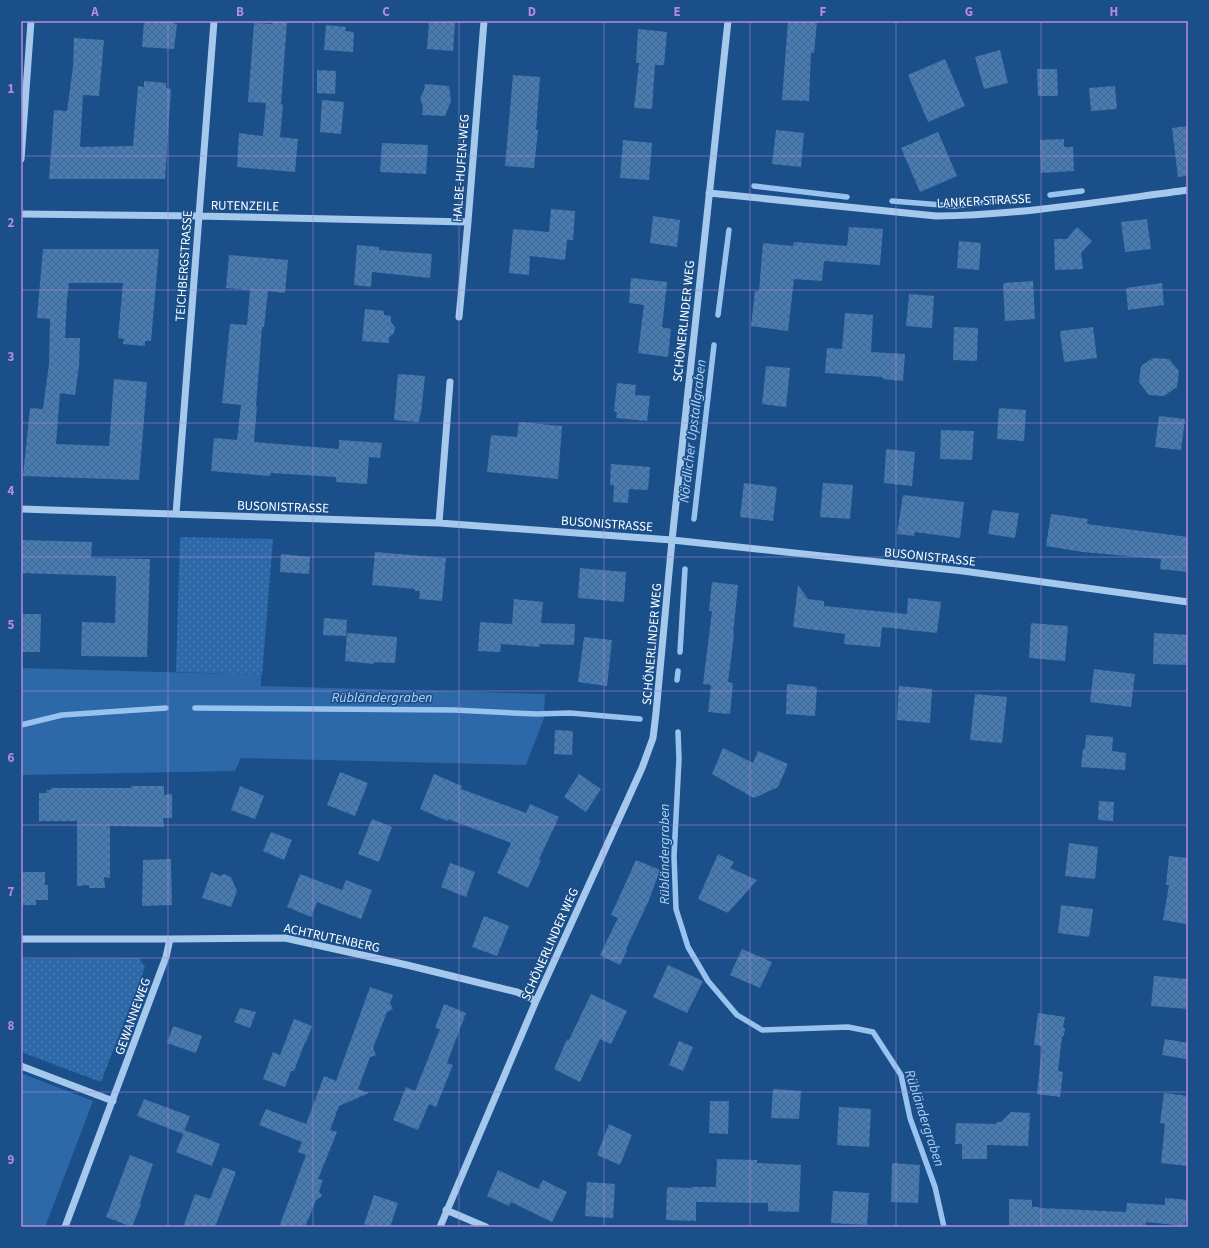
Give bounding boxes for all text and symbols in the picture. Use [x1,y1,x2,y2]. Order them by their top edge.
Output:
text: A [90,3,99,21]
text: B [236,3,244,21]
text: C [382,3,390,21]
text: D [528,3,536,21]
text: E [673,3,681,21]
text: F [820,3,827,21]
text: G [965,3,973,21]
text: H [1110,3,1118,21]
text: 1 [8,80,15,98]
street label: HALBE-HUFEN-WEG [448,114,474,223]
street label: LANKER STRASSE [936,190,1032,212]
street label: RUTENZEILE [211,196,280,216]
street label: TEICHBERGSTRASSE [171,210,197,322]
text: 2 [8,214,15,232]
street label: SCHÖNERLINDER WEG [669,259,699,383]
text: 3 [8,348,15,366]
water label: Nördlicher Upstallgraben [674,358,712,504]
text: 4 [8,482,15,500]
street label: BUSONISTRASSE [237,496,329,518]
street label: BUSONISTRASSE [560,512,654,536]
street label: BUSONISTRASSE [883,543,977,571]
street label: SCHÖNERLINDER WEG [638,582,666,706]
text: 5 [8,616,15,634]
water label: Rübländergraben [332,688,432,708]
text: 6 [8,749,15,767]
water label: Rübländergraben [655,804,675,904]
text: 7 [8,883,15,901]
street label: SCHÖNERLINDER WEG [517,885,583,1004]
street label: ACHTRUTENBERG [282,919,381,957]
street label: GEWANNEWEG [111,975,155,1057]
text: 8 [8,1017,15,1035]
water label: Rübländergraben [899,1067,949,1169]
text: 9 [8,1151,15,1169]

